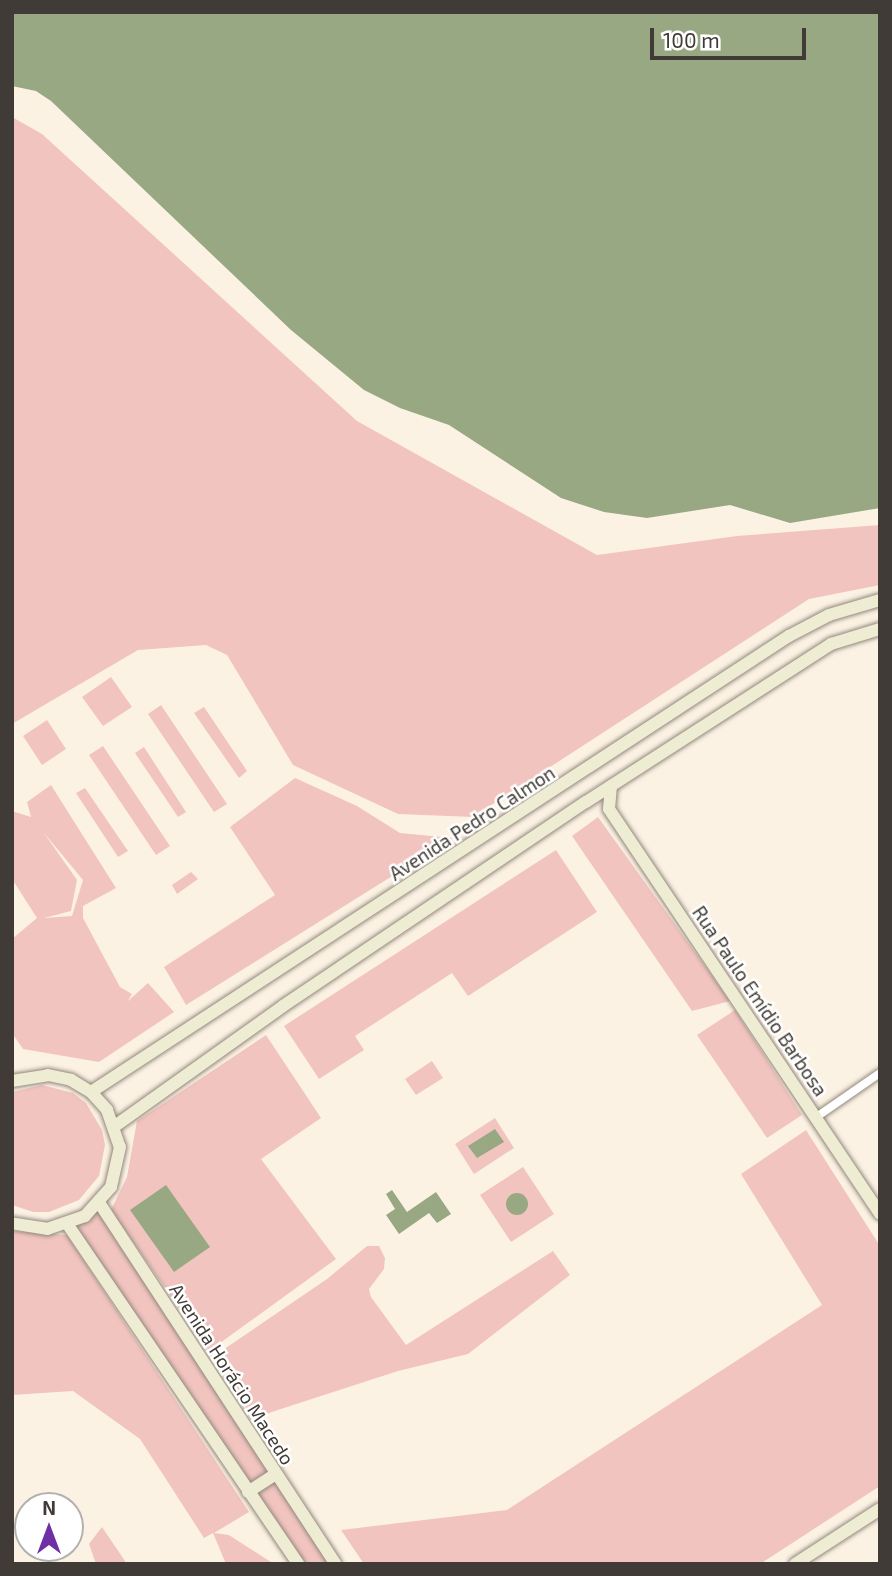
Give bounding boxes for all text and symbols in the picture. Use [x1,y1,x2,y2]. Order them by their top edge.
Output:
scale bar [654,14,810,58]
text: 100 m [663,27,720,52]
street label: Avenida Pedro Calmon [385,761,559,885]
street label: Rua Paulo Emídio Barbosa [688,902,832,1100]
street label: Avenida Horácio Macedo [165,1279,299,1469]
north arrow [14,1492,84,1562]
text: N [42,1496,56,1519]

